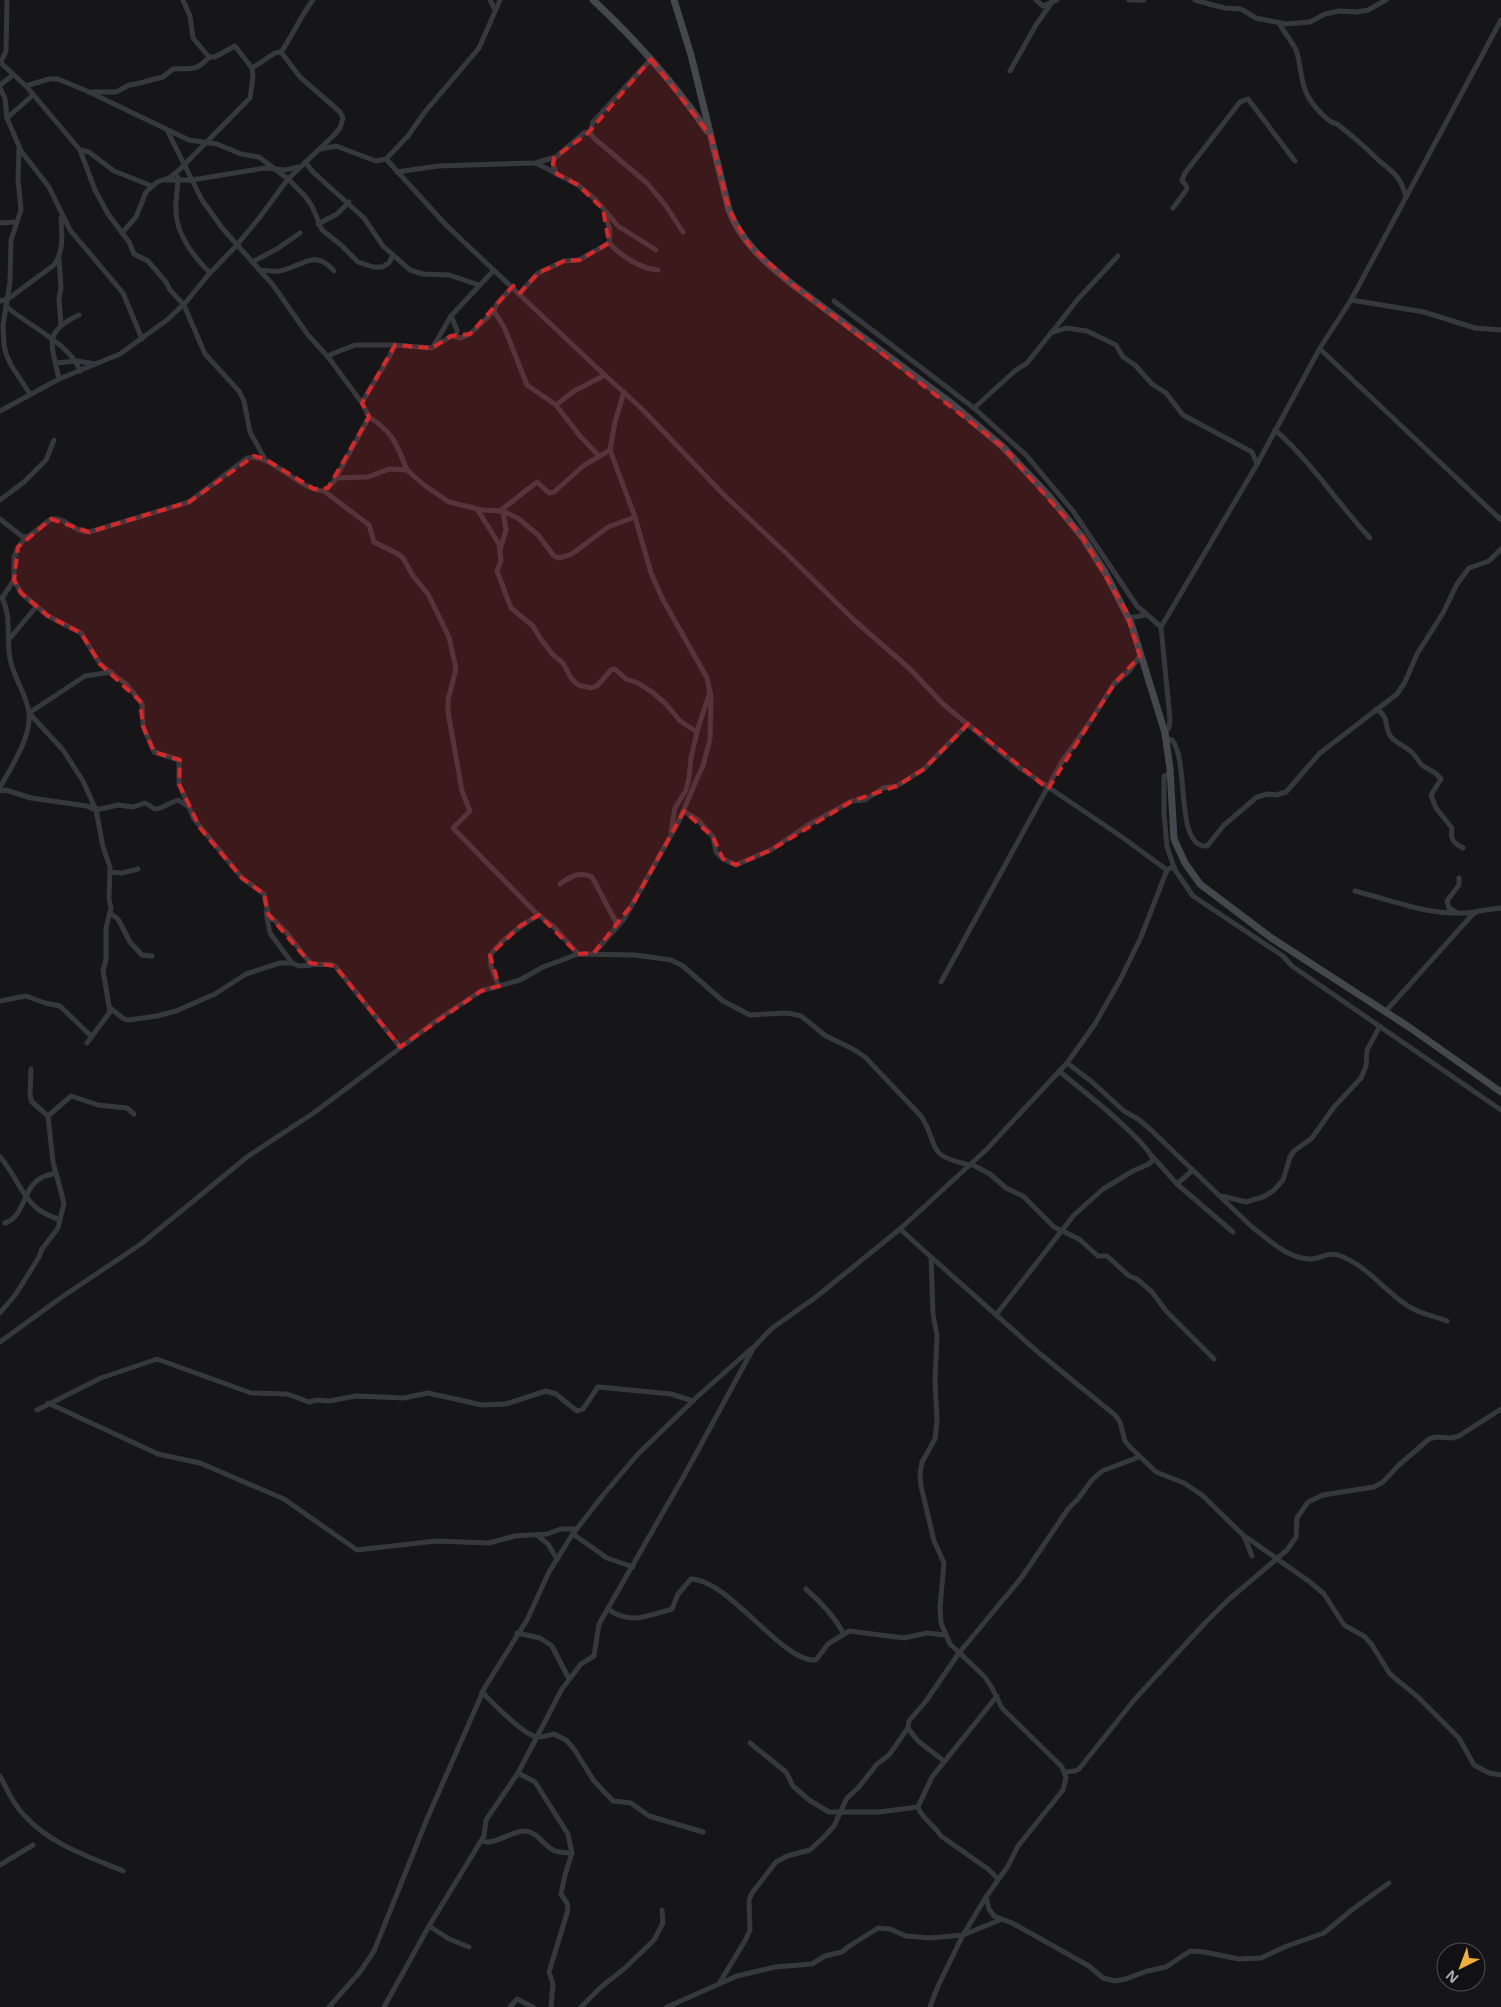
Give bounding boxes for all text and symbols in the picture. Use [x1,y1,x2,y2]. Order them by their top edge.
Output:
north arrow [1436,1942,1486,1992]
text: N [1441,1966,1463,1988]

